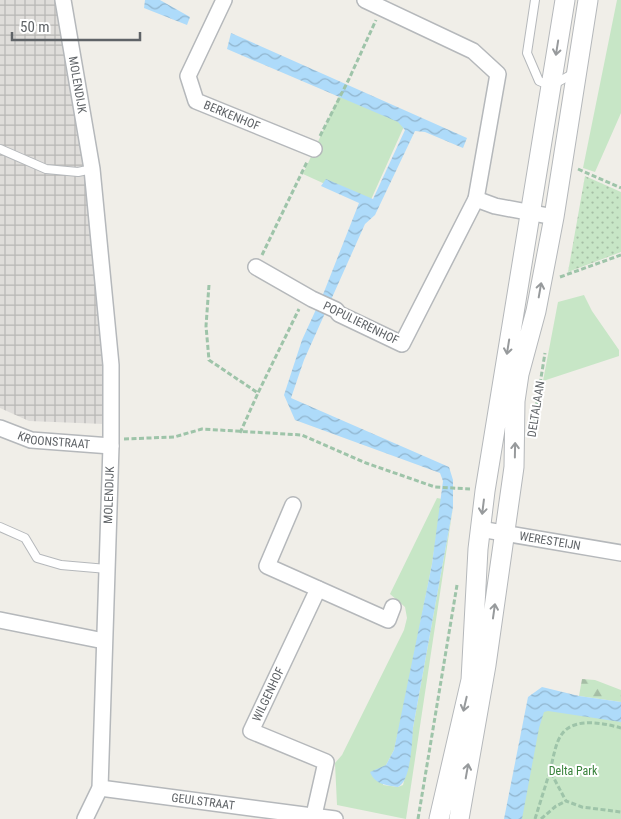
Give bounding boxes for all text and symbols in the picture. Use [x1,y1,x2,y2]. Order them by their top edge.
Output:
scale bar [12,10,140,42]
text: 50 m [20,18,50,36]
one-way arrow [552,40,562,56]
street label: MOLENDIJK [66,55,89,115]
street label: BERKENHOF [202,98,262,133]
one-way arrow [536,283,546,299]
street label: POPULIERENHOF [321,299,401,347]
one-way arrow [503,338,513,354]
street label: DELTALAAN [525,380,547,438]
street label: KROONSTRAAT [16,429,91,451]
one-way arrow [510,442,519,458]
street label: MOLENDIJK [101,466,117,524]
one-way arrow [478,499,488,515]
street label: WERESTEIJN [518,529,582,553]
one-way arrow [489,603,499,619]
street label: WILGENHOF [249,665,287,724]
one-way arrow [460,695,469,711]
one-way arrow [463,763,473,779]
park label: Delta Park [549,764,598,778]
street label: GEULSTRAAT [171,790,236,813]

